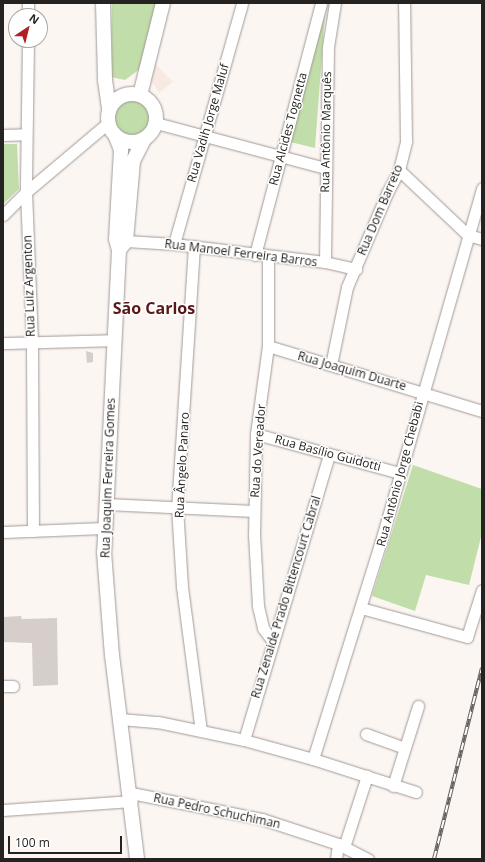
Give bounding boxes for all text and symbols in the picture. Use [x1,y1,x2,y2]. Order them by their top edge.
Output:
north arrow [8,8,48,48]
text: N [27,10,43,27]
street label: Rua Vadih Jorge Maluf [184,62,232,184]
street label: Rua Alcides Tognetta [266,71,310,187]
street label: Rua Antônio Marquês [318,71,334,193]
street label: Rua Dom Barreto [354,162,406,258]
street label: Rua Luiz Argenton [20,235,38,337]
street label: Rua Manoel Ferreira Barros [164,236,318,270]
district label: São Carlos [113,298,195,318]
street label: Rua Joaquim Duarte [296,349,408,393]
street label: Rua Joaquim Ferreira Gomes [98,398,118,558]
street label: Rua Antônio Jorge Chebabi [374,400,426,548]
street label: Rua do Vereador [248,404,268,498]
street label: Rua Ângelo Panaro [172,412,192,518]
street label: Rua Basílio Guidotti [273,432,383,474]
street label: Rua Zenaide Prado Bittencourt Cabral [248,494,324,700]
street label: Rua Pedro Schuchiman [152,791,282,831]
scale bar [10,828,124,854]
text: 100 m [15,834,50,851]

